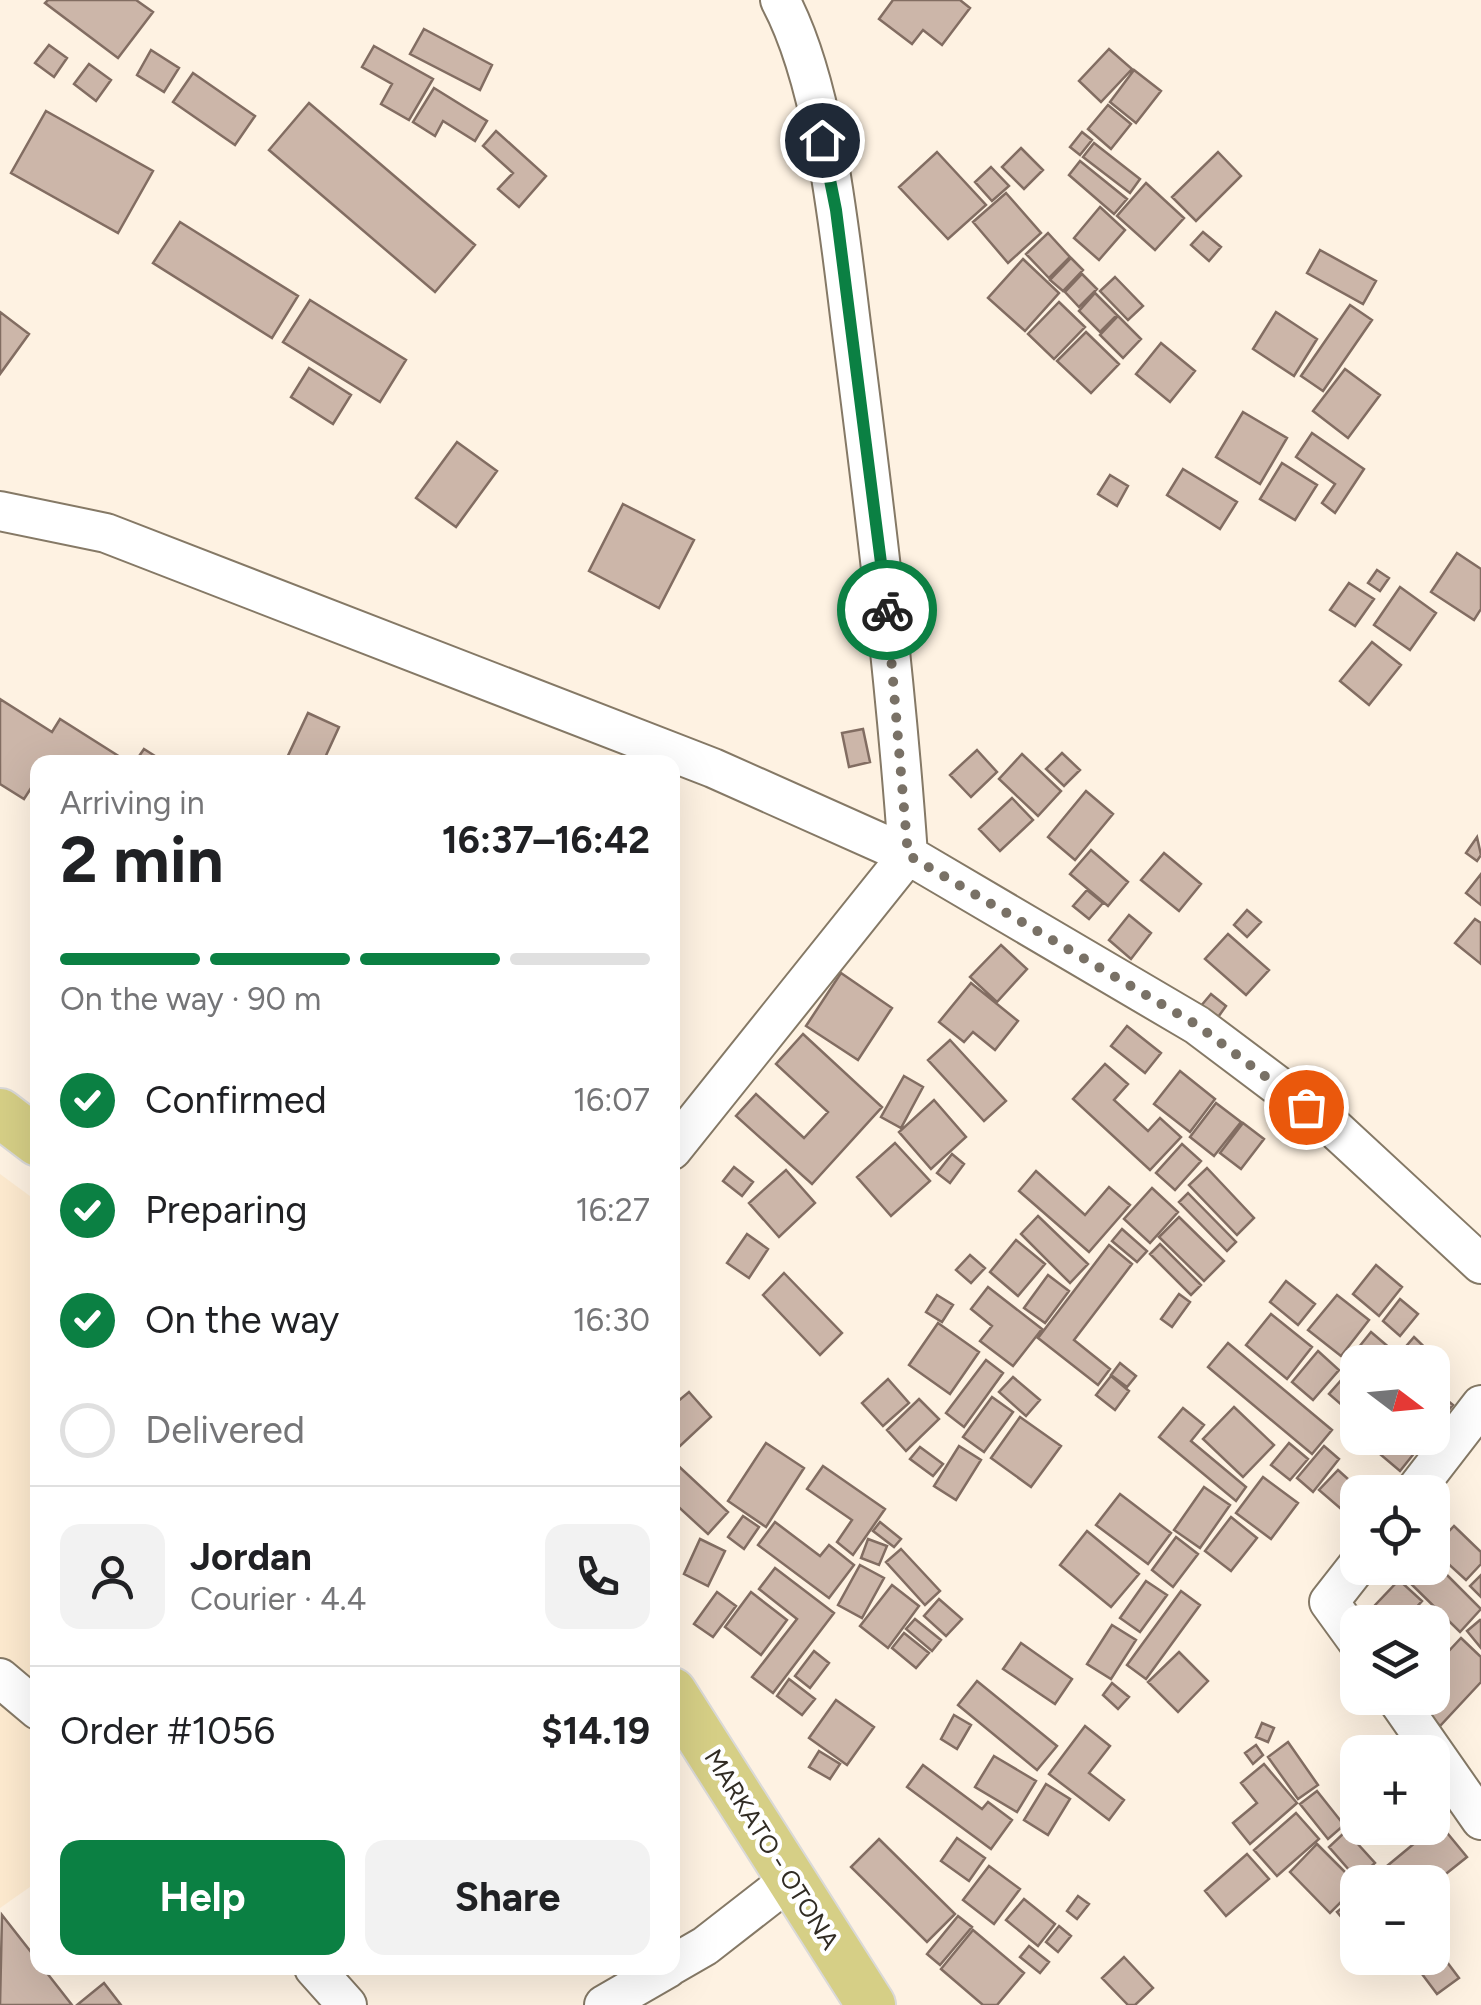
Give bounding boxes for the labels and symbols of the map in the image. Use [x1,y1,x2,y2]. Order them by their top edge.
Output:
pin [780,98,865,183]
courier [837,560,937,660]
pin [1264,1065,1349,1150]
north arrow [1340,1345,1450,1455]
street label: MARKATO - OTONA [698,1743,846,1955]

